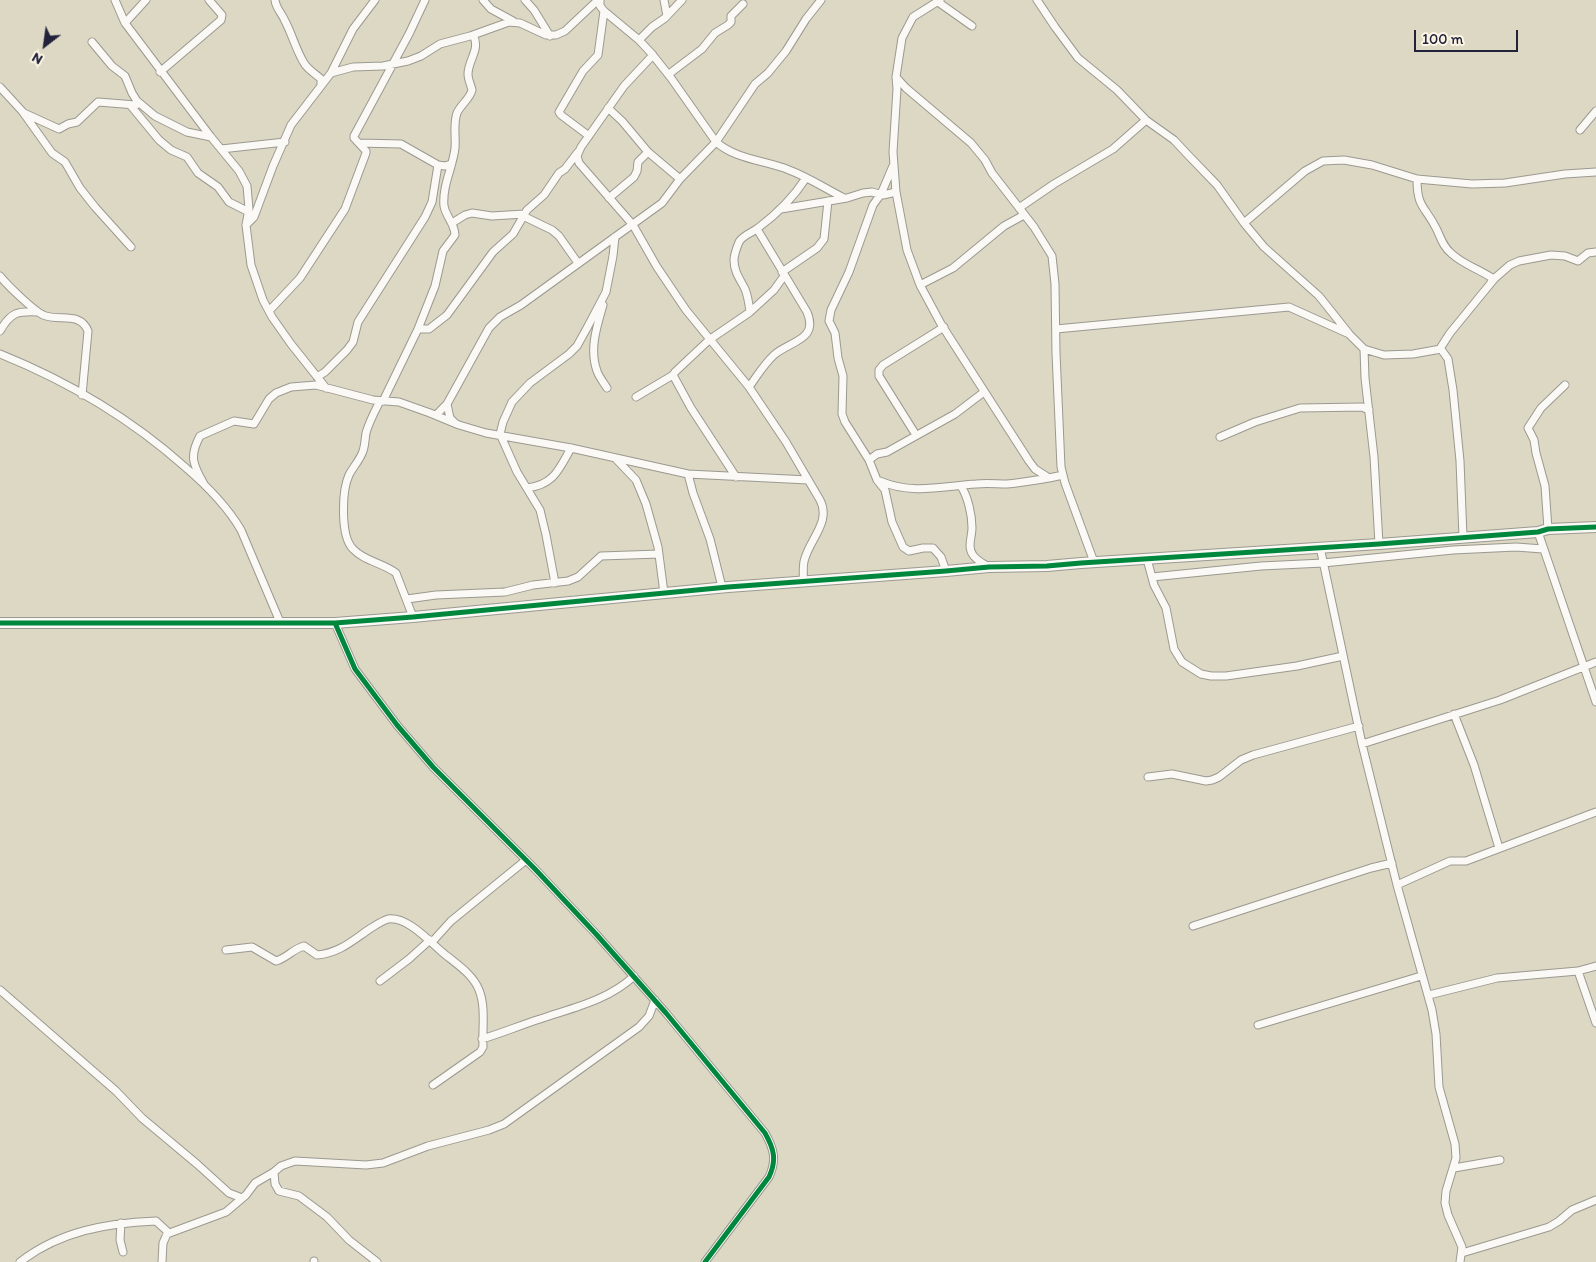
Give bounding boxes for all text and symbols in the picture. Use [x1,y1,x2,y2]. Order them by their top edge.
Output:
north arrow [20,20,70,70]
scale bar [1416,20,1520,52]
text: 100 m [1422,30,1463,48]
text: N [29,49,46,68]

